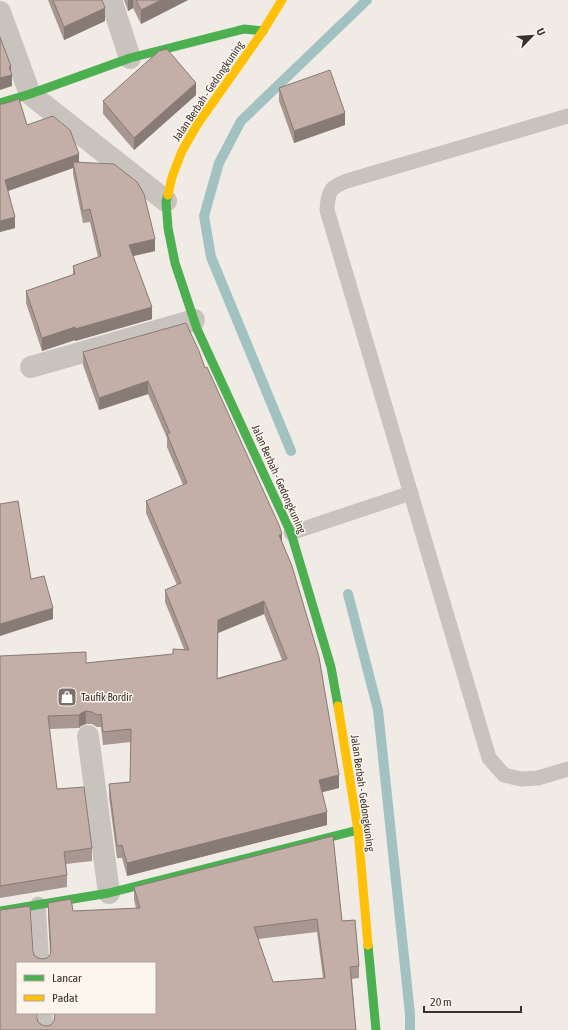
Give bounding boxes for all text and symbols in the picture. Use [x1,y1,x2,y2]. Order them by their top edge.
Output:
north arrow [512,16,552,56]
text: U [534,26,548,37]
street label: Jalan Berbah - Gedongkuning [170,39,246,143]
street label: Jalan Berbah - Gedongkuning [250,423,309,535]
shop icon: Taufik Bordir [56,686,78,708]
place label: Taufik Bordir [81,691,133,703]
street label: Jalan Berbah - Gedongkuning [349,734,377,852]
legend [16,962,156,1014]
text: Lancar [52,971,82,985]
scale bar [424,988,521,1014]
text: Padat [52,991,78,1005]
text: 20 m [430,995,452,1009]

